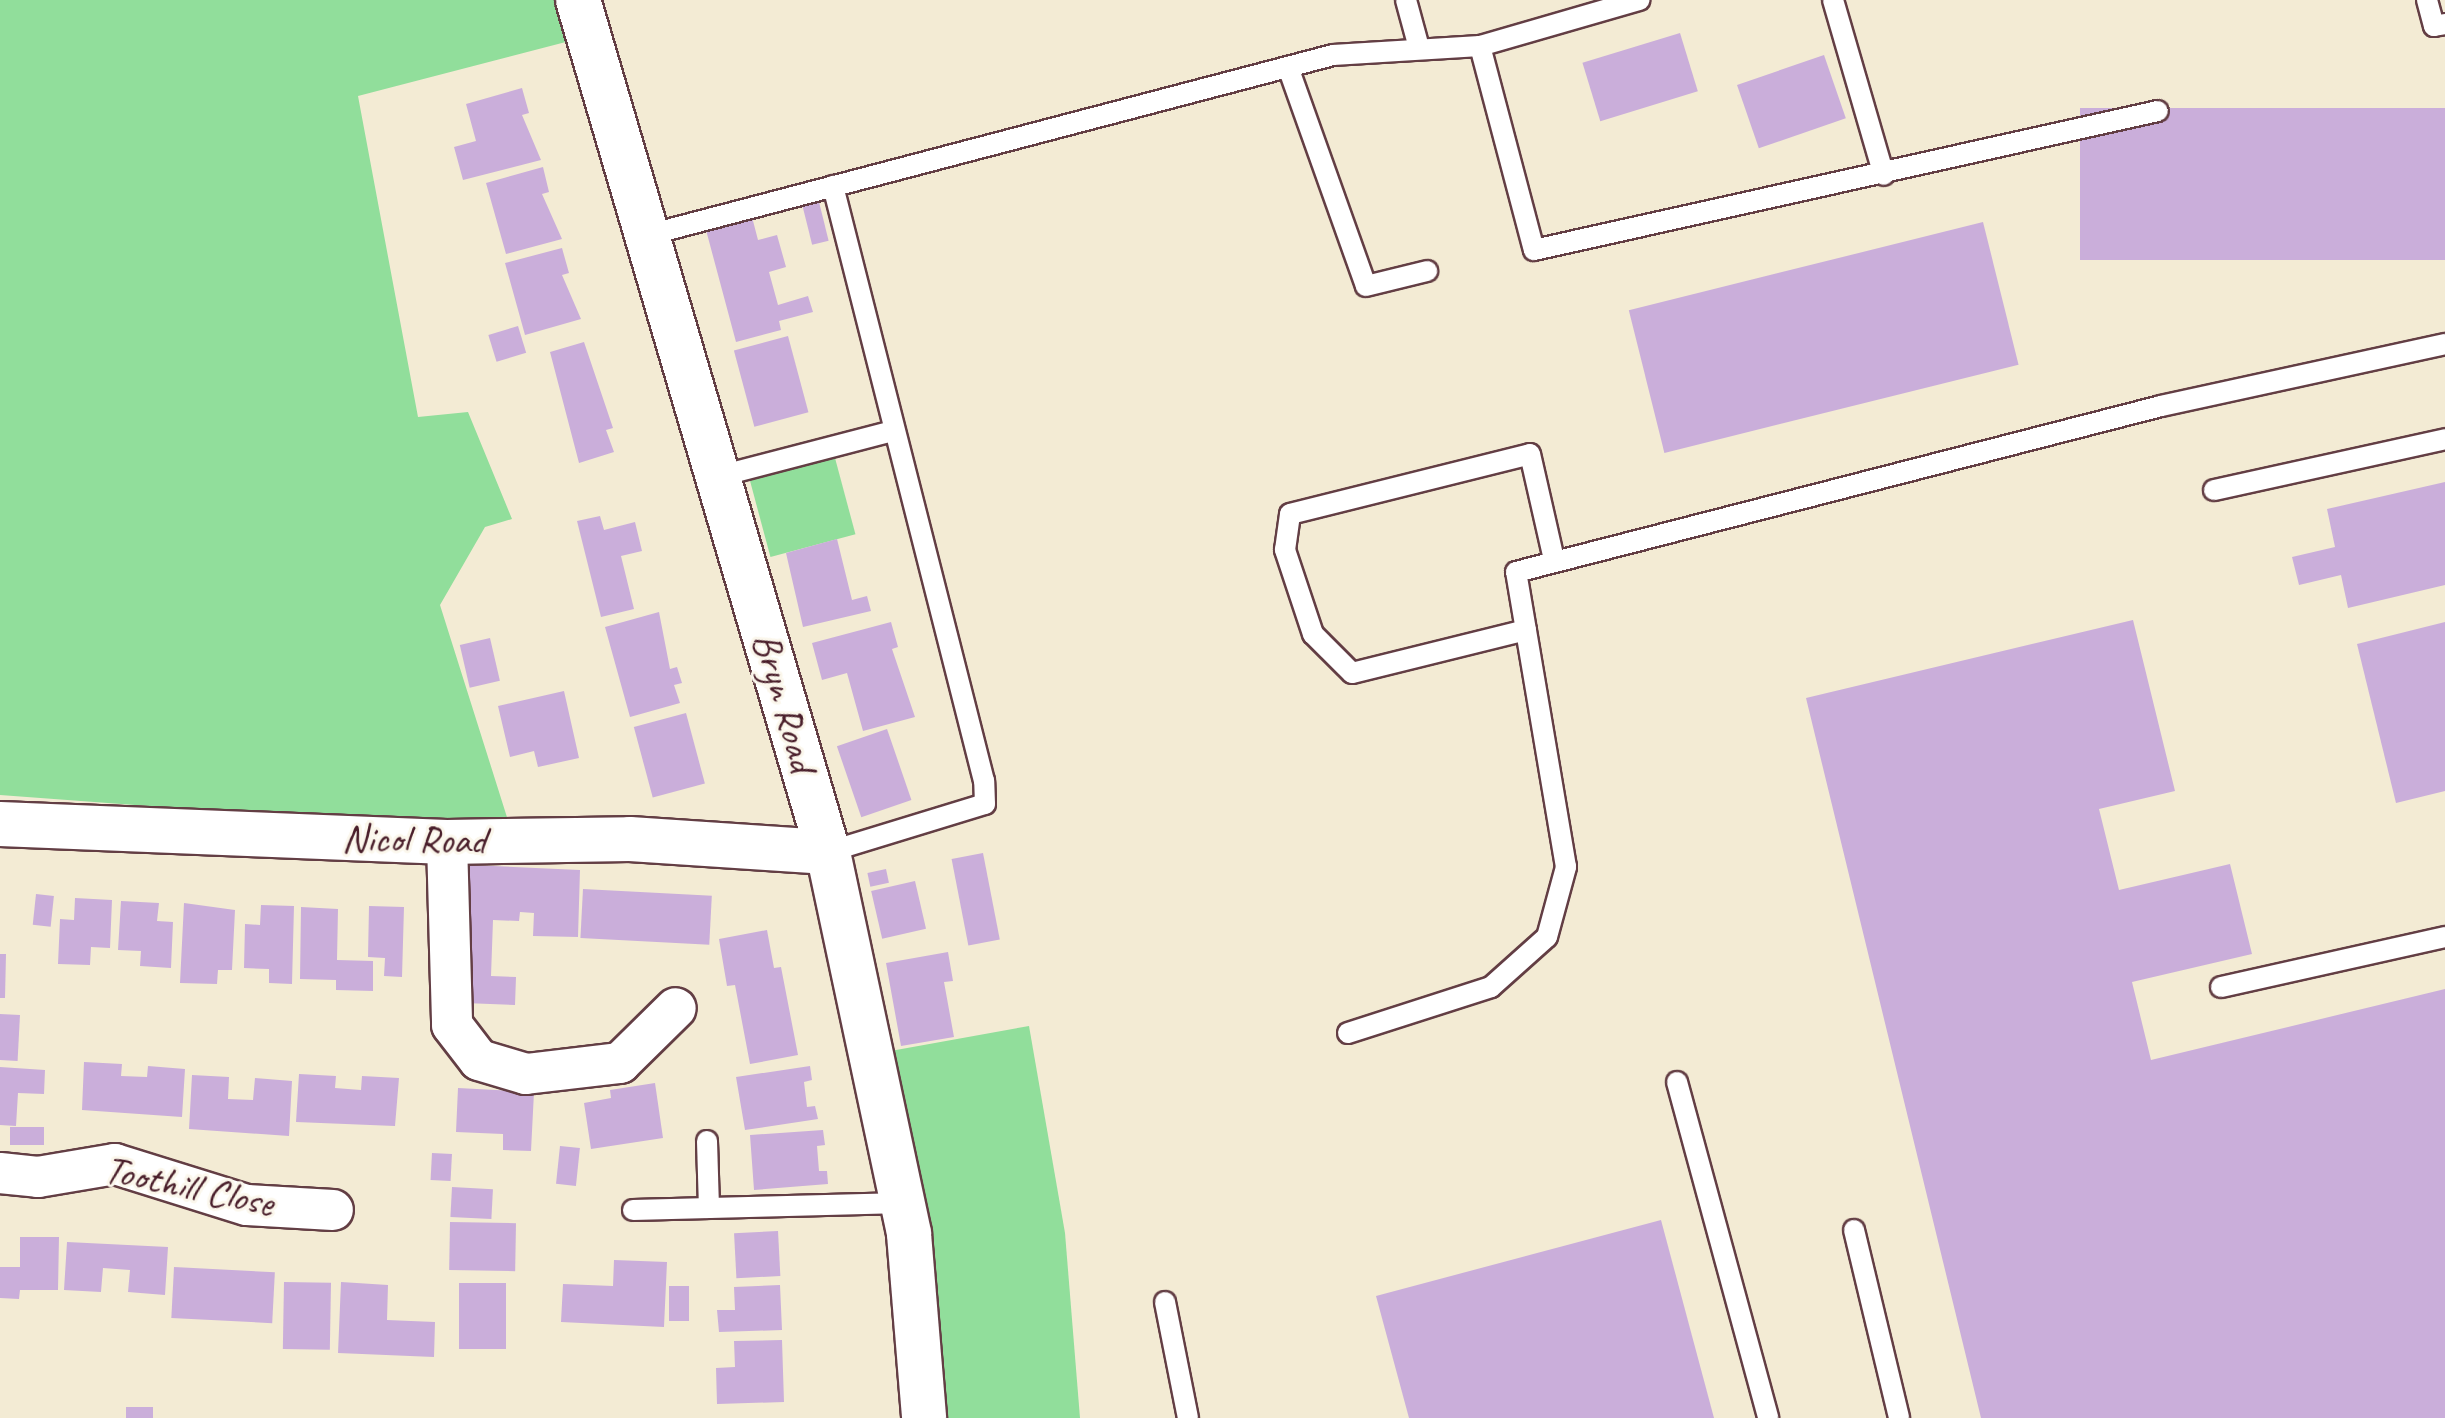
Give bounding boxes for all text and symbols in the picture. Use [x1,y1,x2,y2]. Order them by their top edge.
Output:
street label: Bryn Road [742,626,828,778]
street label: Nicol Road [342,814,486,864]
street label: Toothill Close [100,1145,278,1227]

